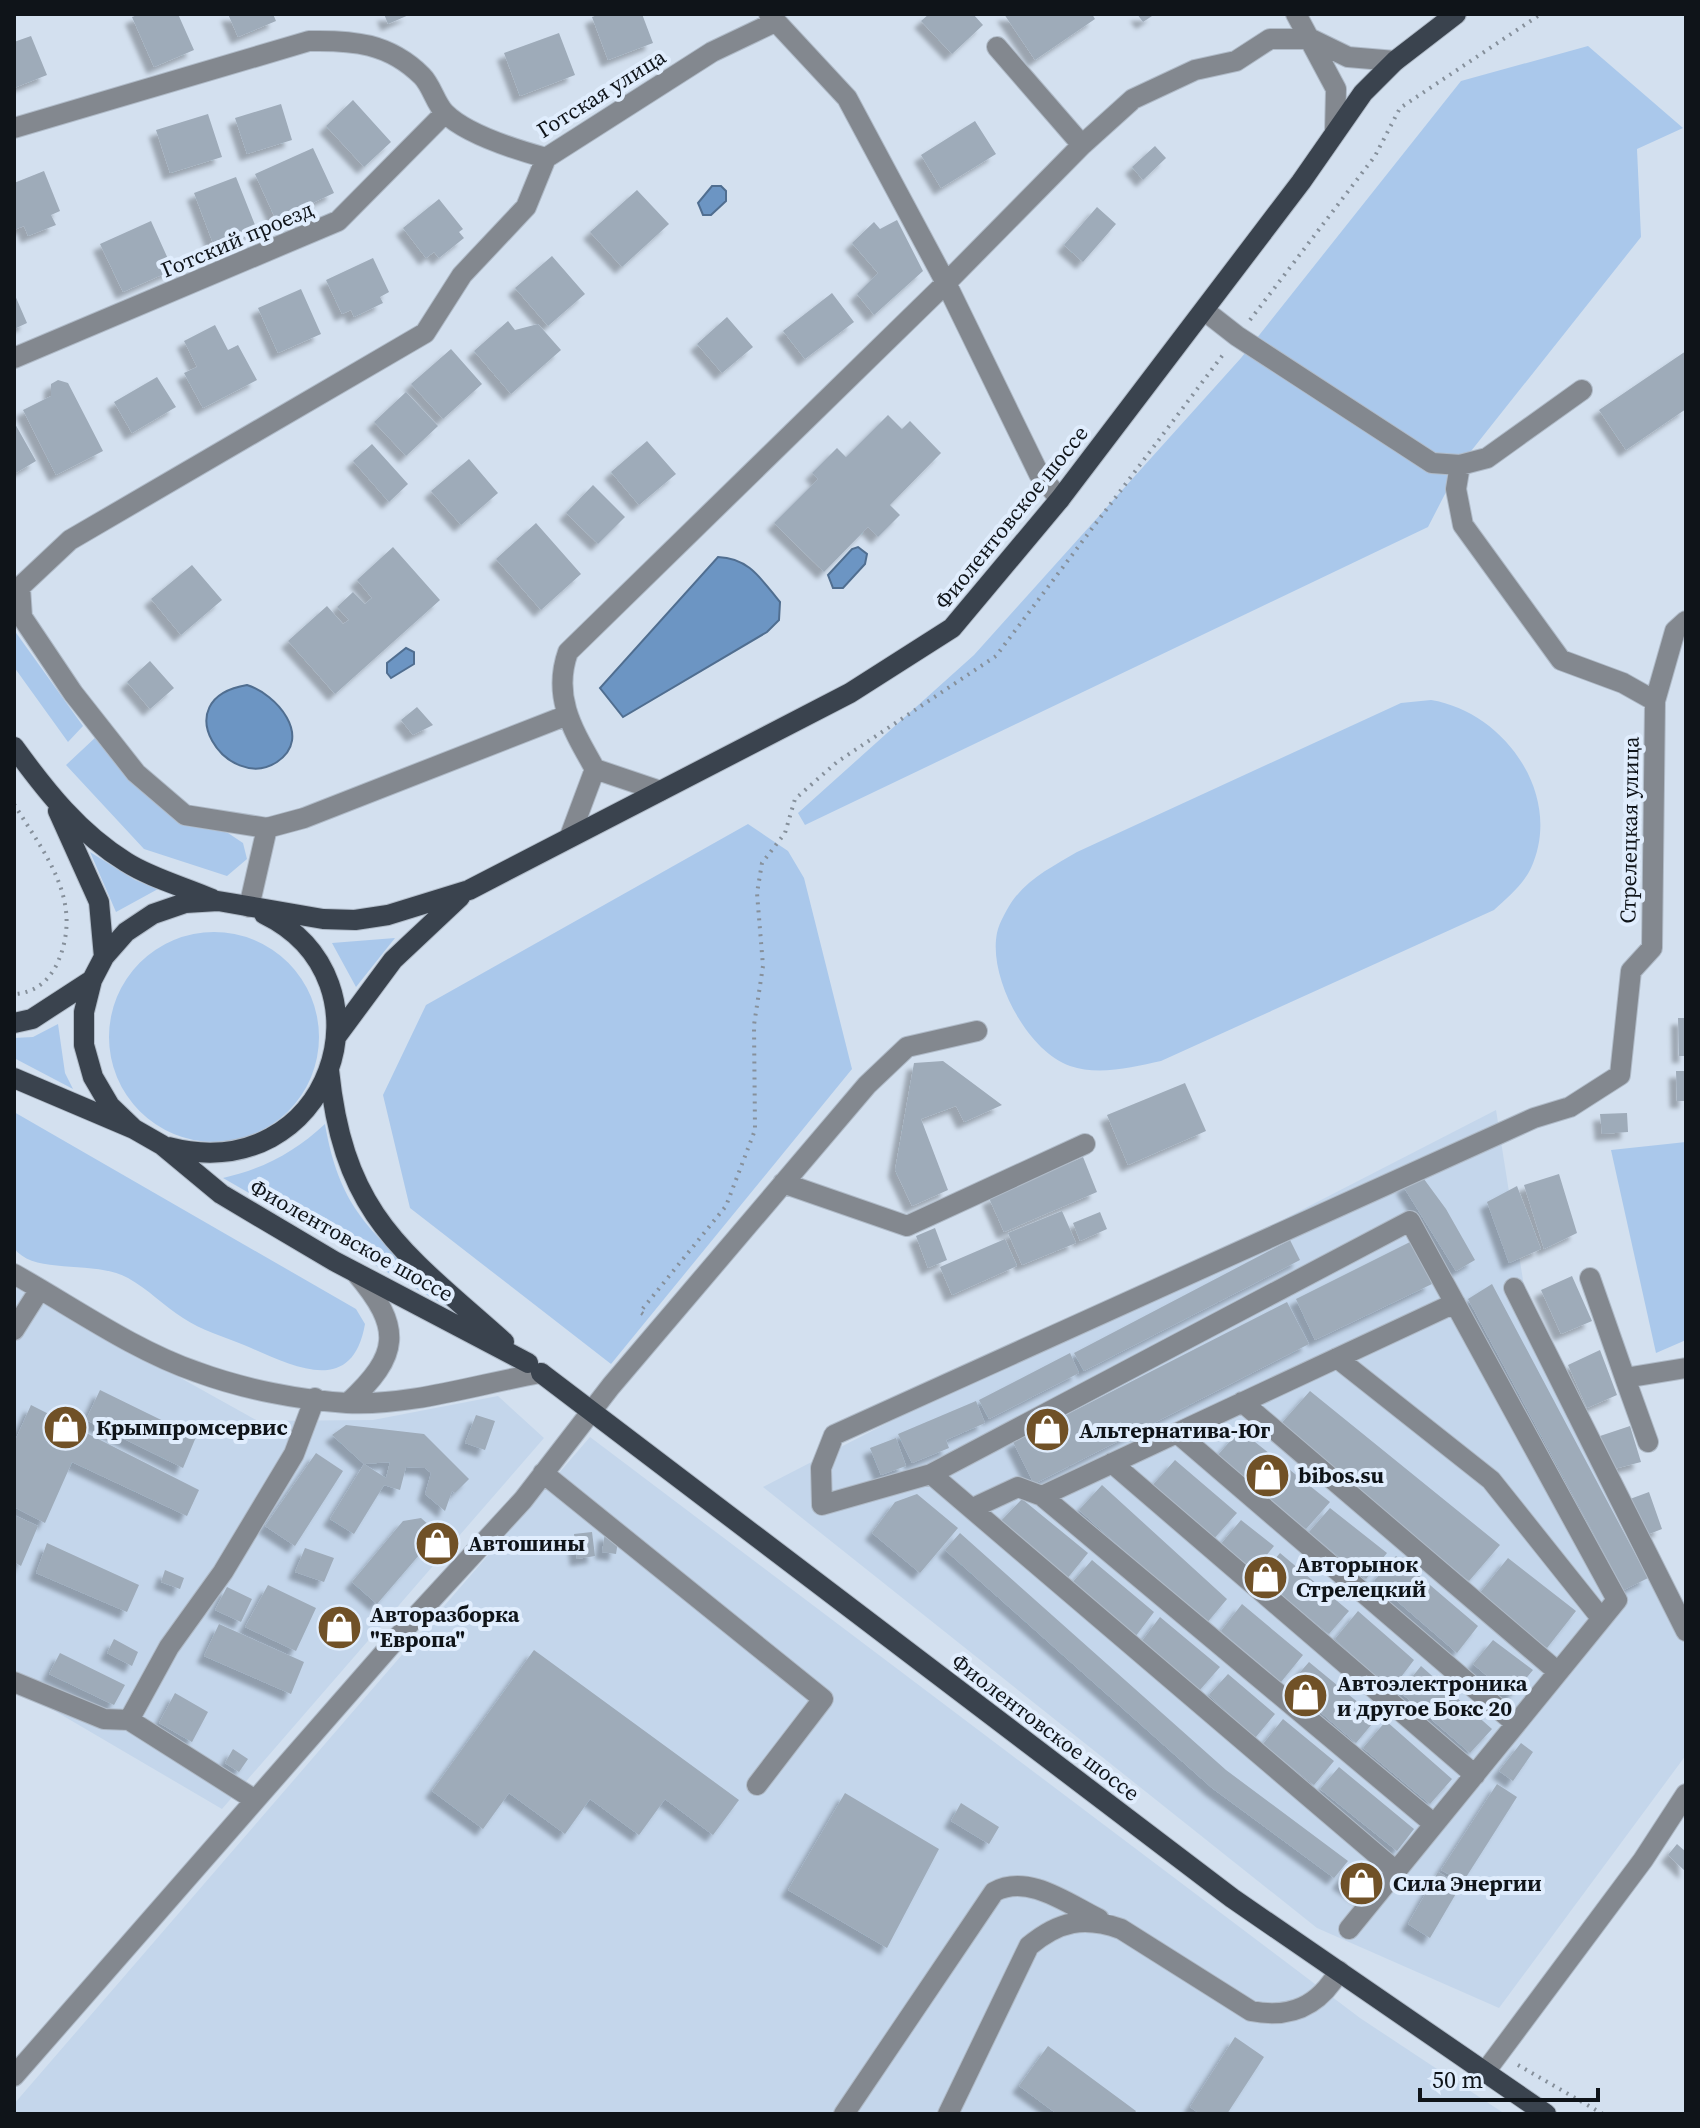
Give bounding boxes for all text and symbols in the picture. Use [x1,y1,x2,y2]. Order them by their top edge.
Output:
street label: Готская улица [531,41,672,145]
street label: Готский проезд [156,193,318,285]
street label: Фиолентовское шоссе [928,419,1094,615]
street label: Стрелецкая улица [1612,735,1646,924]
street label: Фиолентовское шоссе [245,1172,459,1308]
shop icon: Крымпромсервис [41,1403,89,1451]
shop icon: Альтернатива-Юг [1024,1406,1072,1454]
place label: Крымпромсервис [96,1412,288,1442]
place label: Альтернатива-Юг [1079,1415,1270,1445]
shop icon: bibos.su [1243,1451,1291,1499]
place label: bibos.su [1298,1460,1384,1490]
shop icon: Автошины [413,1519,461,1567]
place label: Автошины [468,1528,585,1558]
place label: Авторынок Стрелецкий [1296,1549,1426,1604]
shop icon: Авторынок Стрелецкий [1241,1553,1289,1601]
place label: Авторазборка "Европа" [370,1599,520,1654]
shop icon: Авторазборка "Европа" [315,1603,363,1651]
street label: Фиолентовское шоссе [946,1646,1146,1808]
place label: Автоэлектроника и другое Бокс 20 [1337,1668,1528,1723]
shop icon: Автоэлектроника и другое Бокс 20 [1282,1672,1330,1720]
shop icon: Сила Энергии [1338,1859,1386,1907]
place label: Сила Энергии [1393,1868,1542,1898]
scale bar [1420,2052,1598,2102]
text: 50 m [1432,2063,1483,2096]

